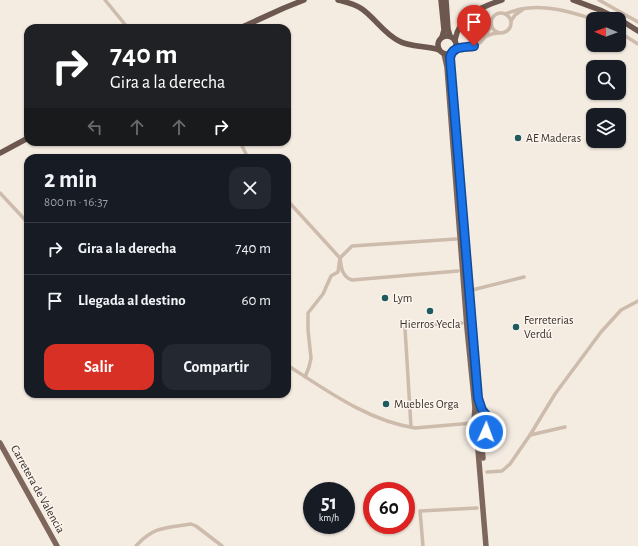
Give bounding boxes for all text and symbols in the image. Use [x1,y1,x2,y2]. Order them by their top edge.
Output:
pin [457,5,491,46]
icon: arrive [463,11,485,33]
north arrow [586,12,626,52]
map controls [586,12,626,148]
icon: right [44,40,96,92]
text: 740 m [110,41,178,69]
button: search [586,60,626,100]
text: Gira a la derecha [110,74,225,92]
button: layers [586,108,626,148]
icon: left [84,116,106,138]
icon: ahead [126,116,148,138]
icon: ahead [168,116,190,138]
icon: right [210,116,232,138]
place label: AE Maderas [526,132,581,144]
marker: AE Maderas [513,133,523,143]
button: close [229,167,271,209]
text: 2 min [44,168,97,192]
text: 800 m · 16:37 [44,196,108,209]
icon: right [44,238,66,260]
text: Gira a la derecha [78,241,177,256]
text: 740 m [235,241,271,256]
icon: arrive [44,290,66,312]
place label: Lym [393,292,412,305]
text: Llegada al destino [78,293,186,308]
text: 60 m [242,293,271,308]
marker: Lym [380,293,390,303]
marker: Hierros Yecla [425,306,435,316]
place label: Ferreterias Verdú [524,314,574,340]
place label: Hierros Yecla [400,318,461,330]
marker: Ferreterias Verdú [511,322,521,332]
button: Salir [44,344,154,390]
button: Compartir [162,344,271,390]
place label: Muebles Orga [394,398,459,410]
marker: Muebles Orga [381,399,391,409]
position arrow [465,411,507,453]
street label: Carretera de Valencia [9,443,67,535]
speed limit sign: 60 [363,482,415,534]
text: 51 [321,493,337,513]
text: km/h [319,513,339,523]

